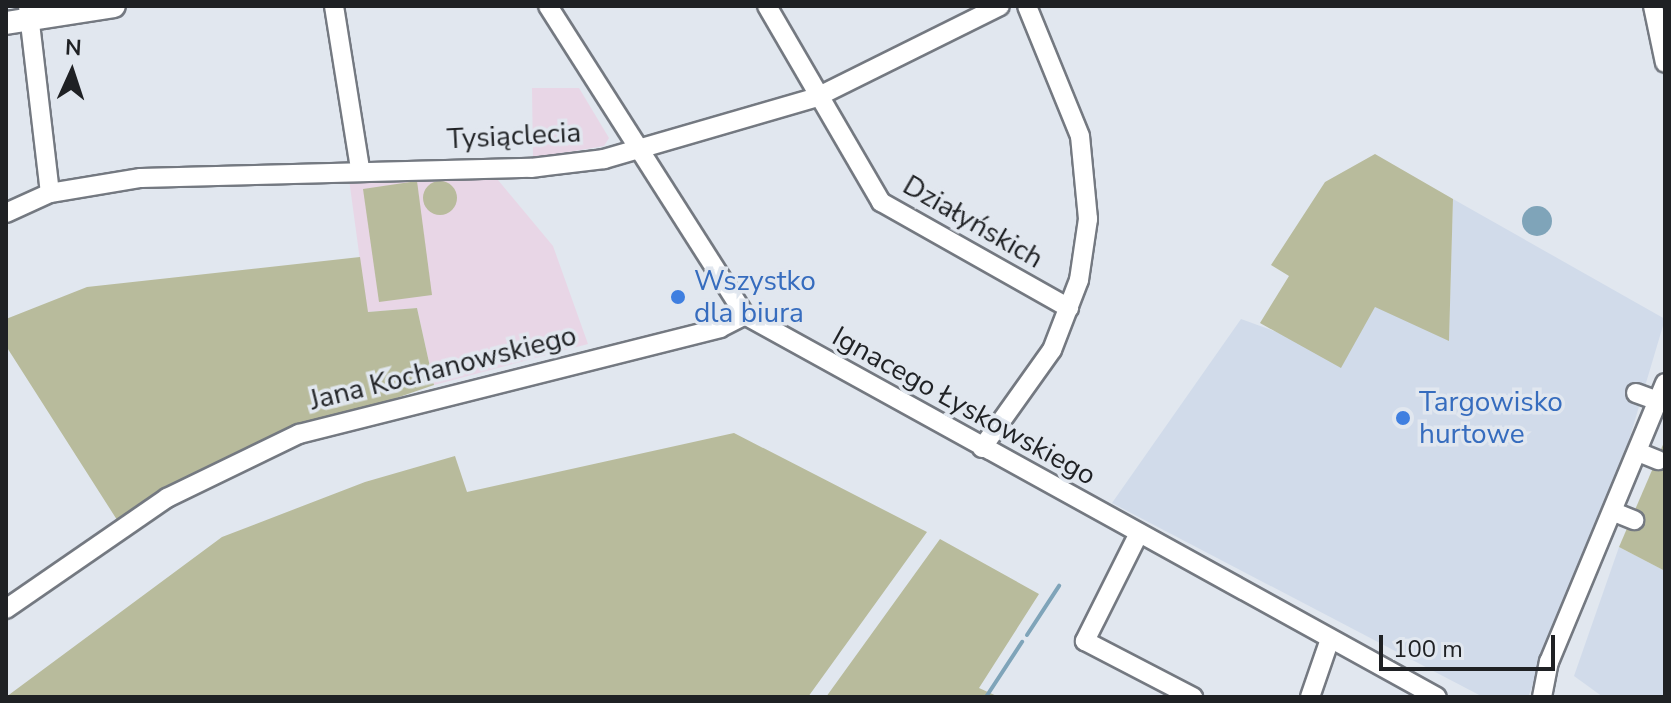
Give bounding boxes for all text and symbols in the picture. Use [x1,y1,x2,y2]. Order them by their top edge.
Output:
north arrow [32,32,112,112]
text: N [64,33,82,63]
street label: Tysiąclecia [446,116,582,156]
street label: Działyńskich [897,168,1049,276]
place label: Wszystko dla biura [694,264,816,330]
marker: Wszystko dla biura [669,288,687,306]
street label: Jana Kochanowskiego [306,319,580,417]
street label: Ignacego Łyskowskiego [827,320,1101,492]
place label: Targowisko hurtowe [1419,385,1563,451]
marker: Targowisko hurtowe [1394,409,1412,427]
scale bar [1383,619,1559,669]
text: 100 m [1393,633,1463,665]

